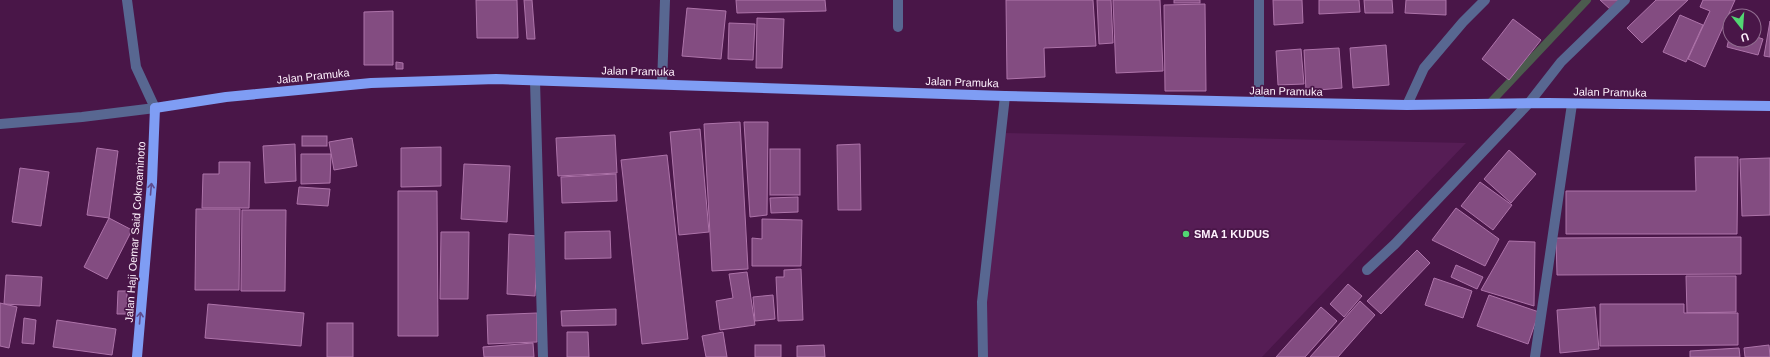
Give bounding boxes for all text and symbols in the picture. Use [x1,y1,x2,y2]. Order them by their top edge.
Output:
north arrow [1722,8,1762,48]
text: U [1739,31,1750,44]
street label: Jalan Pramuka [601,64,676,78]
street label: Jalan Pramuka [276,66,351,86]
street label: Jalan Pramuka [925,75,1000,89]
street label: Jalan Pramuka [1249,84,1324,98]
street label: Jalan Pramuka [1573,85,1648,99]
street label: Jalan Haji Oemar Said Cokroaminoto [123,141,147,323]
one-way arrow [148,183,155,196]
place label: SMA 1 KUDUS [1194,228,1269,240]
marker: SMA 1 KUDUS [1181,229,1191,239]
one-way arrow [137,312,144,325]

